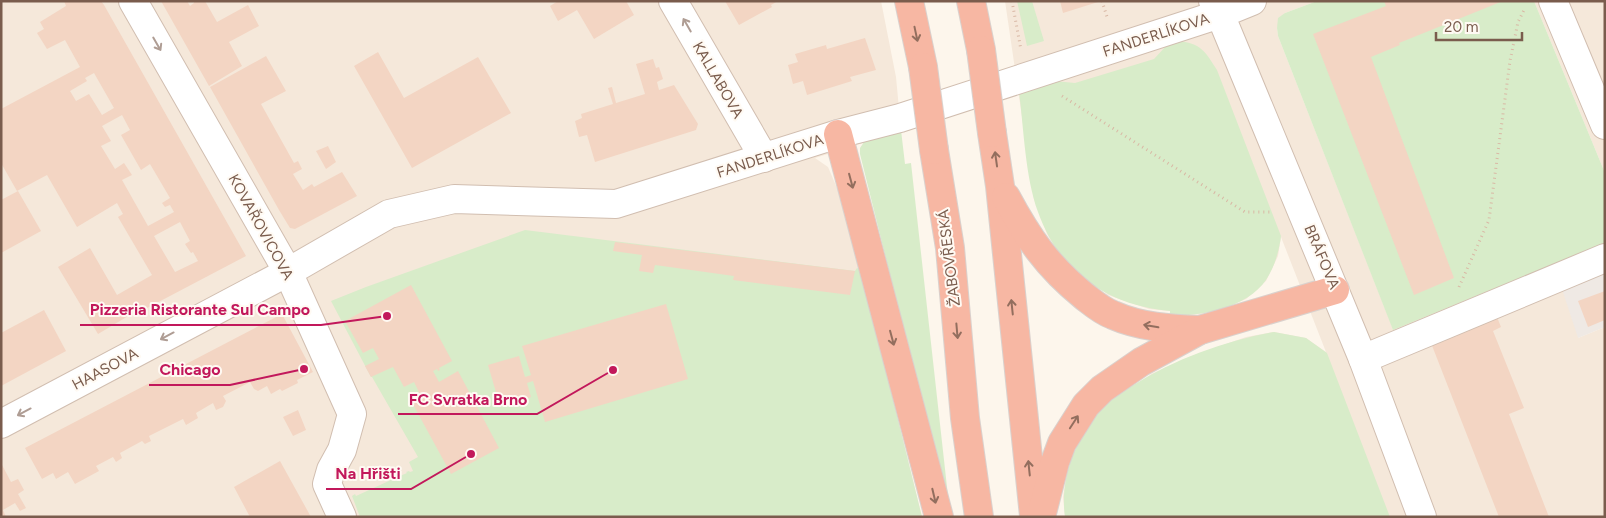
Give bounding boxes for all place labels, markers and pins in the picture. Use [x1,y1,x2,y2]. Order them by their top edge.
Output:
callout: Pizzeria Ristorante Sul Campo [80,294,321,325]
callout: Chicago [149,354,230,385]
callout: FC Svratka Brno [398,383,537,414]
callout: Na Hřišti [326,458,411,489]

